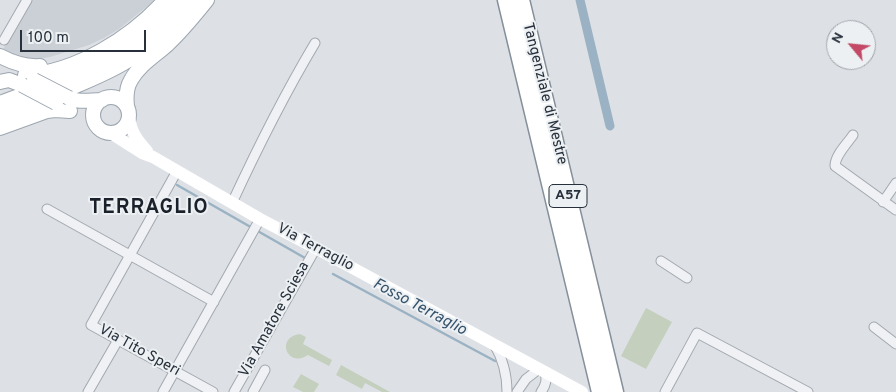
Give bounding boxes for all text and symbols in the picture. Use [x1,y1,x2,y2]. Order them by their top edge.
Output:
scale bar [22,20,149,52]
north arrow [826,20,876,70]
street label: Tangenziale di Mestre [518,21,570,167]
text: 100 m [28,29,69,48]
text: N [828,30,848,47]
road number: A57 [549,185,587,208]
district label: TERRAGLIO [88,197,210,221]
street label: Via Terraglio [273,220,357,276]
street label: Via Amatore Sciesa [236,259,314,381]
water label: Fosso Terraglio [369,275,469,341]
street label: Via Tito Speri [95,321,183,381]

